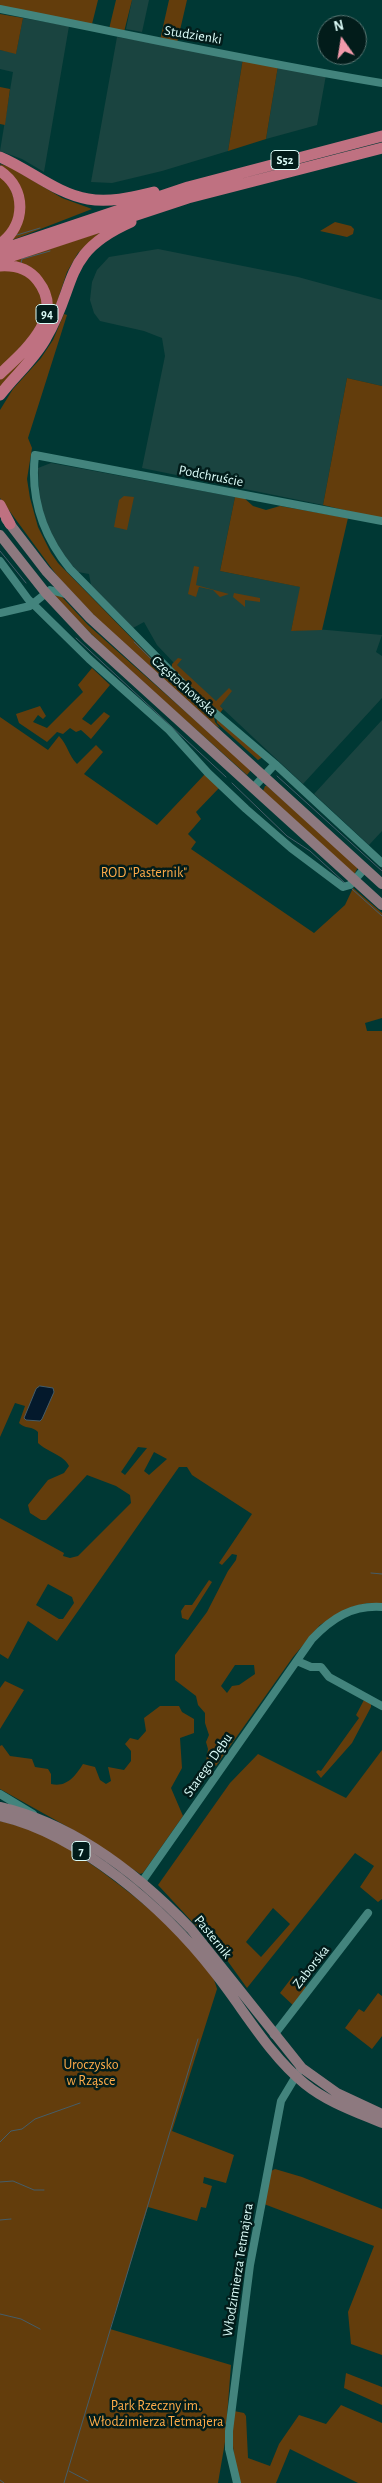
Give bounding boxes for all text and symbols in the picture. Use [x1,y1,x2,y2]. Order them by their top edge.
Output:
north arrow [317,15,367,65]
text: N [333,18,345,34]
street label: Studzienki [163,22,223,48]
road number: S52 [271,150,299,170]
road number: 94 [36,304,58,324]
street label: Podchruście [177,462,245,490]
street label: Częstochowska [148,652,220,720]
park label: ROD "Pasternik" [101,865,187,881]
street label: Starego Dębu [180,1730,236,1800]
road number: 7 [72,1842,90,1860]
street label: Pasternik [190,1912,236,1962]
street label: Zaborska [289,1942,333,1992]
park label: Uroczysko w Rząsce [63,2057,119,2090]
street label: Włodzimierza Tetmajera [219,2202,257,2338]
park label: Park Rzeczny im. Włodzimierza Tetmajera [88,2398,224,2430]

